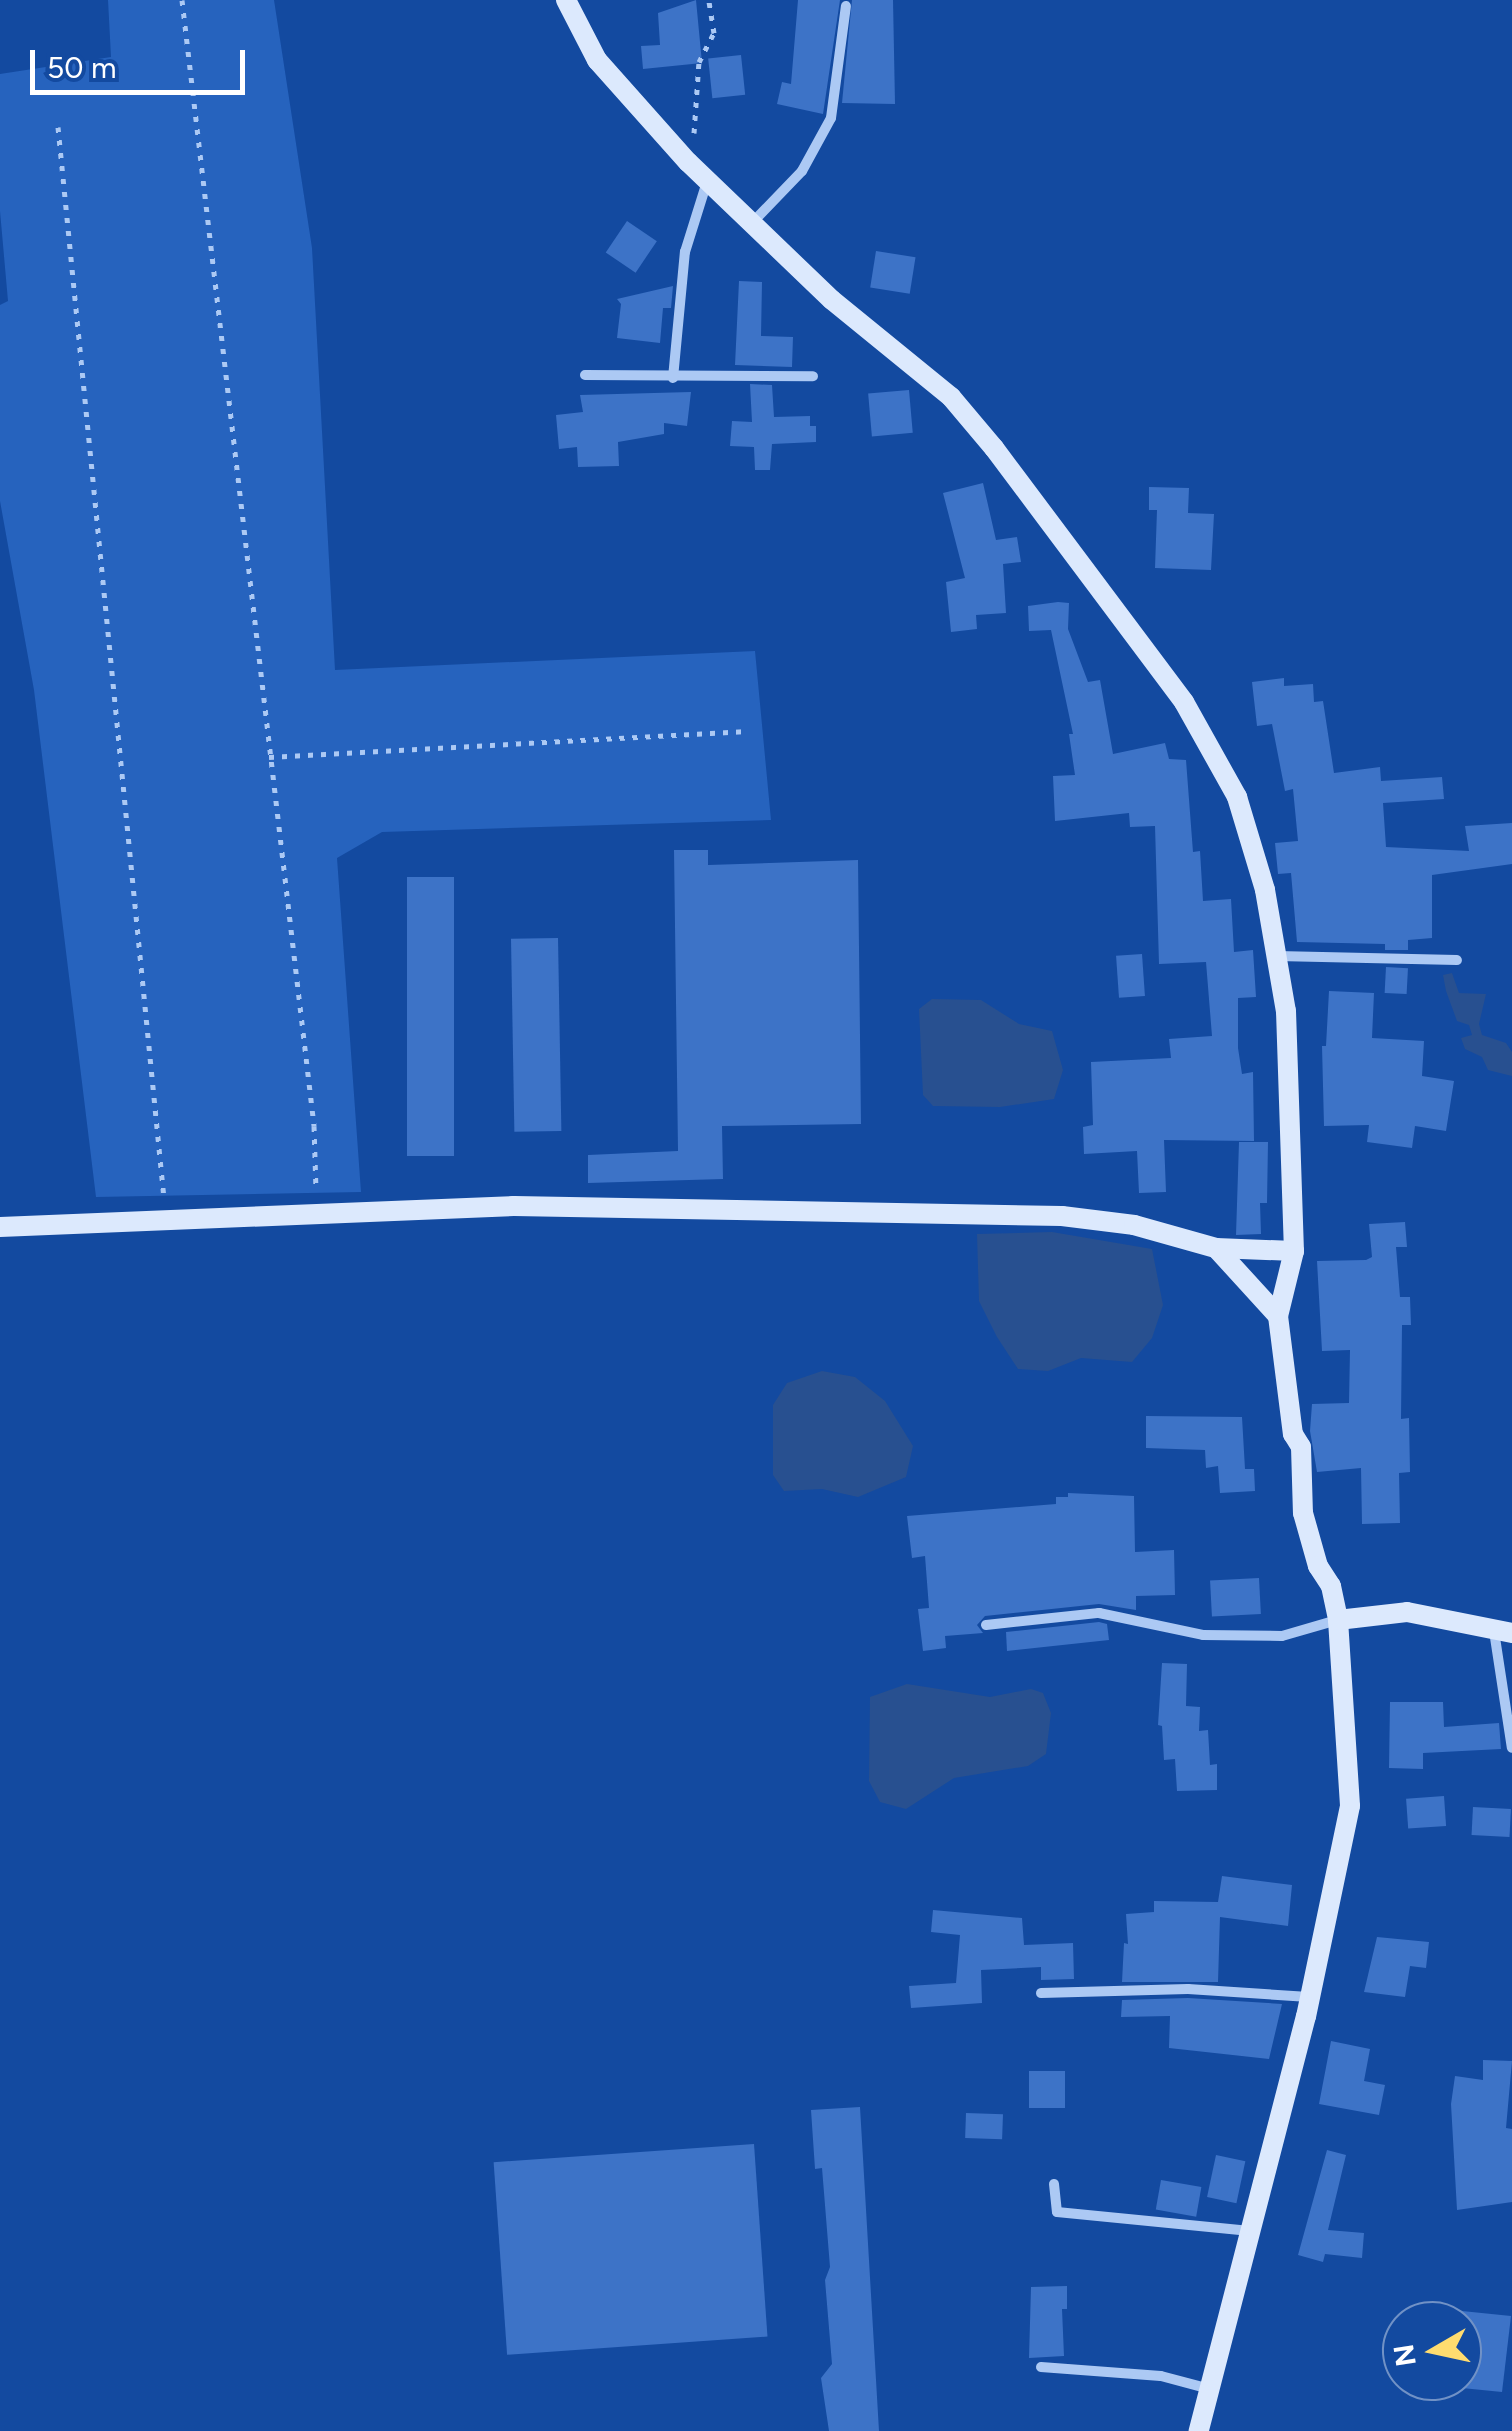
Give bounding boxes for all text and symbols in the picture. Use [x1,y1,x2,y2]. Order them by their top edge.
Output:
scale bar [35,30,250,92]
text: 50 m [47,49,116,86]
north arrow [1382,2301,1482,2401]
text: N [1386,2342,1423,2369]

